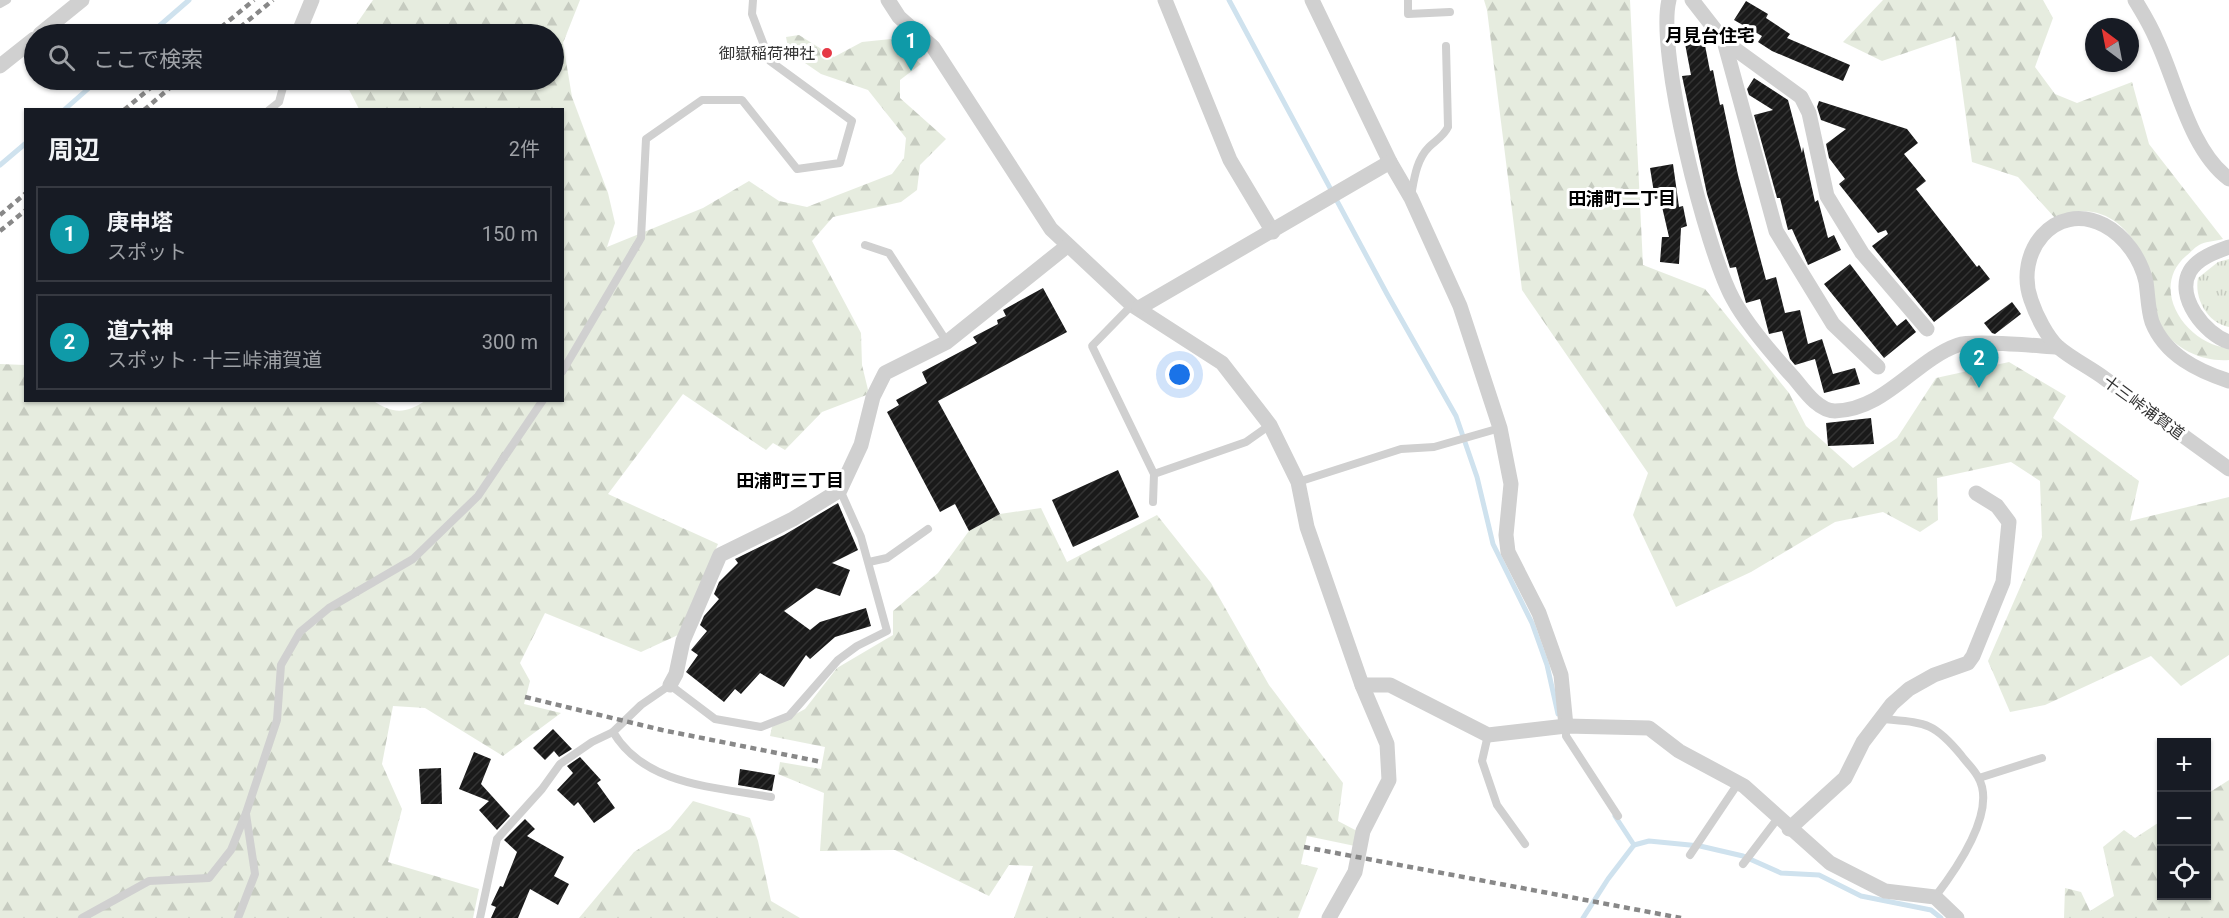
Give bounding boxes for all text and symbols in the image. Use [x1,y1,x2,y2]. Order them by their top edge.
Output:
north arrow [2085,18,2139,72]
pin: 1 [892,22,930,71]
search box [24,24,564,90]
district label: 月見台住宅 [1665,25,1755,46]
icon: search [45,41,78,74]
place label: 御嶽稲荷神社 [719,44,815,63]
marker: 御嶽稲荷神社 [820,46,834,60]
text: ここで検索 [93,47,203,72]
text: 周辺 [48,135,100,165]
text: 2件 [509,137,540,161]
district label: 田浦町二丁目 [1568,188,1676,209]
text: 庚申塔 [107,210,173,235]
text: 1 [64,222,75,246]
text: 150 m [482,222,538,246]
text: スポット [107,240,187,264]
text: 道六神 [107,318,173,343]
text: 2 [64,330,75,354]
text: 300 m [482,330,538,354]
pin: 2 [1960,338,1998,388]
text: スポット · 十三峠浦賀道 [107,348,322,372]
your location [1165,360,1194,389]
street label: 十三峠浦賀道 [2099,372,2188,443]
district label: 田浦町三丁目 [736,470,844,491]
map controls [2157,738,2211,900]
button: + [2157,738,2211,792]
button: − [2157,792,2211,846]
button: locate [2157,846,2211,900]

